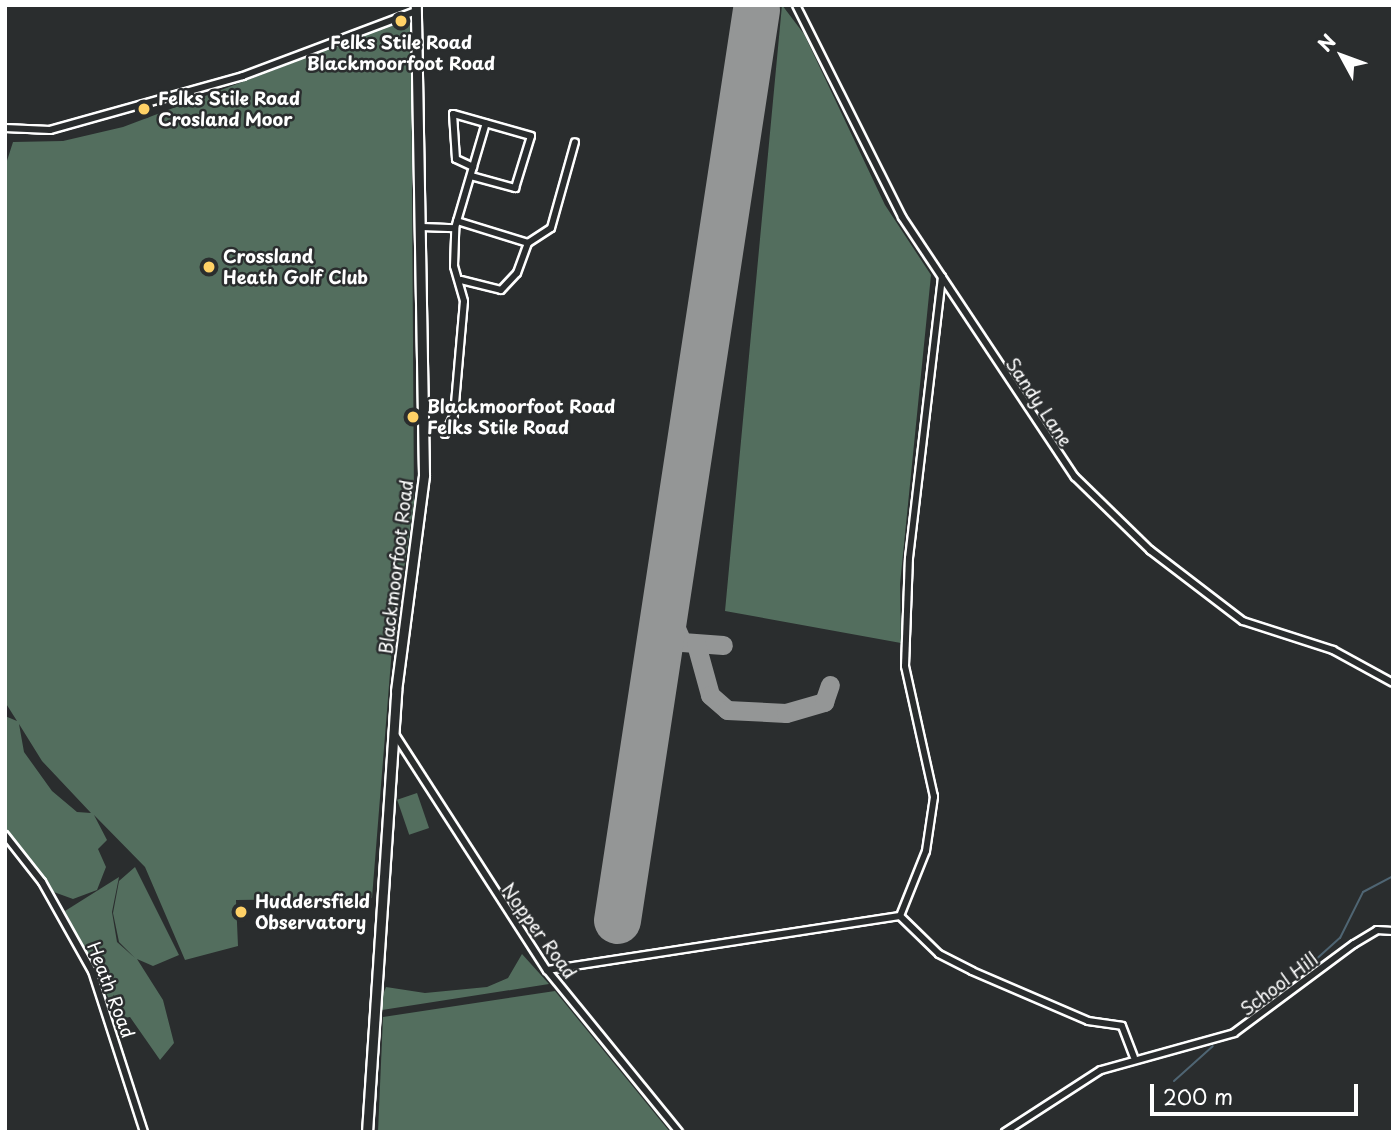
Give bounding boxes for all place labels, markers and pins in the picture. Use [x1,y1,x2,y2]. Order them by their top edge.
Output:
marker: Felks Stile Road Blackmoorfoot Road [393,13,409,29]
place label: Felks Stile Road Blackmoorfoot Road [307,32,495,74]
place label: Felks Stile Road Crosland Moor [158,88,303,130]
marker: Felks Stile Road Crosland Moor [136,101,152,117]
place label: Crossland Heath Golf Club [223,246,369,288]
marker: Crossland Heath Golf Club [201,259,217,275]
place label: Blackmoorfoot Road Felks Stile Road [427,396,616,438]
marker: Blackmoorfoot Road Felks Stile Road [405,409,421,425]
place label: Huddersfield Observatory [255,891,370,934]
marker: Huddersfield Observatory [233,904,249,920]

